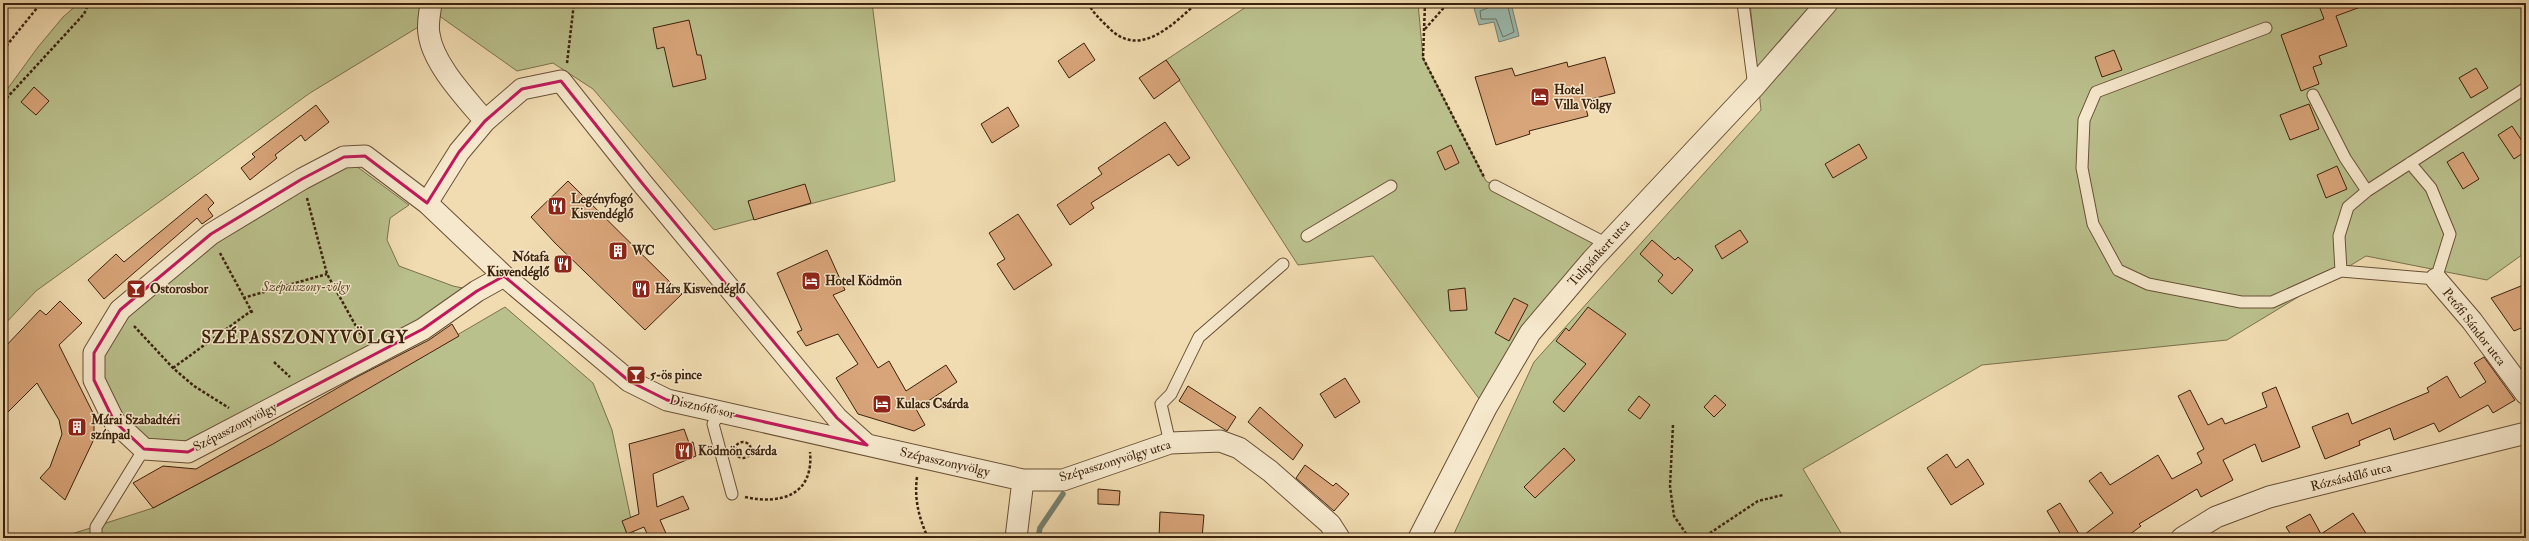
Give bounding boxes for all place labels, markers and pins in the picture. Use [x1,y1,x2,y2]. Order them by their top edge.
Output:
place label: Hotel Villa Völgy [1553,82,1613,114]
hotel icon: Hotel Villa Völgy [1529,86,1551,108]
place label: Legényfogó Kisvendéglő [571,191,634,223]
restaurant icon: Legényfogó Kisvendéglő [546,195,568,217]
building icon: WC [607,240,629,262]
place label: WC [631,243,655,259]
place label: Nótafa Kisvendéglő [487,249,550,281]
restaurant icon: Nótafa Kisvendéglő [552,253,574,275]
hotel icon: Hotel Ködmön [800,270,822,292]
place label: Hotel Ködmön [825,273,902,289]
bar icon: Ostorosbor [125,278,147,300]
restaurant icon: Hárs Kisvendéglő [630,278,652,300]
place label: Ostorosbor [150,281,210,297]
place label: Hárs Kisvendéglő [655,281,746,298]
bar icon: 5-ös pince [625,364,647,386]
place label: 5-ös pince [650,367,703,384]
hotel icon: Kulacs Csárda [871,393,893,415]
place label: Kulacs Csárda [896,396,969,412]
place label: Márai Szabadtéri színpad [90,412,181,444]
building icon: Márai Szabadtéri színpad [66,416,88,438]
restaurant icon: Ködmön csárda [673,440,695,462]
place label: Ködmön csárda [698,443,777,459]

